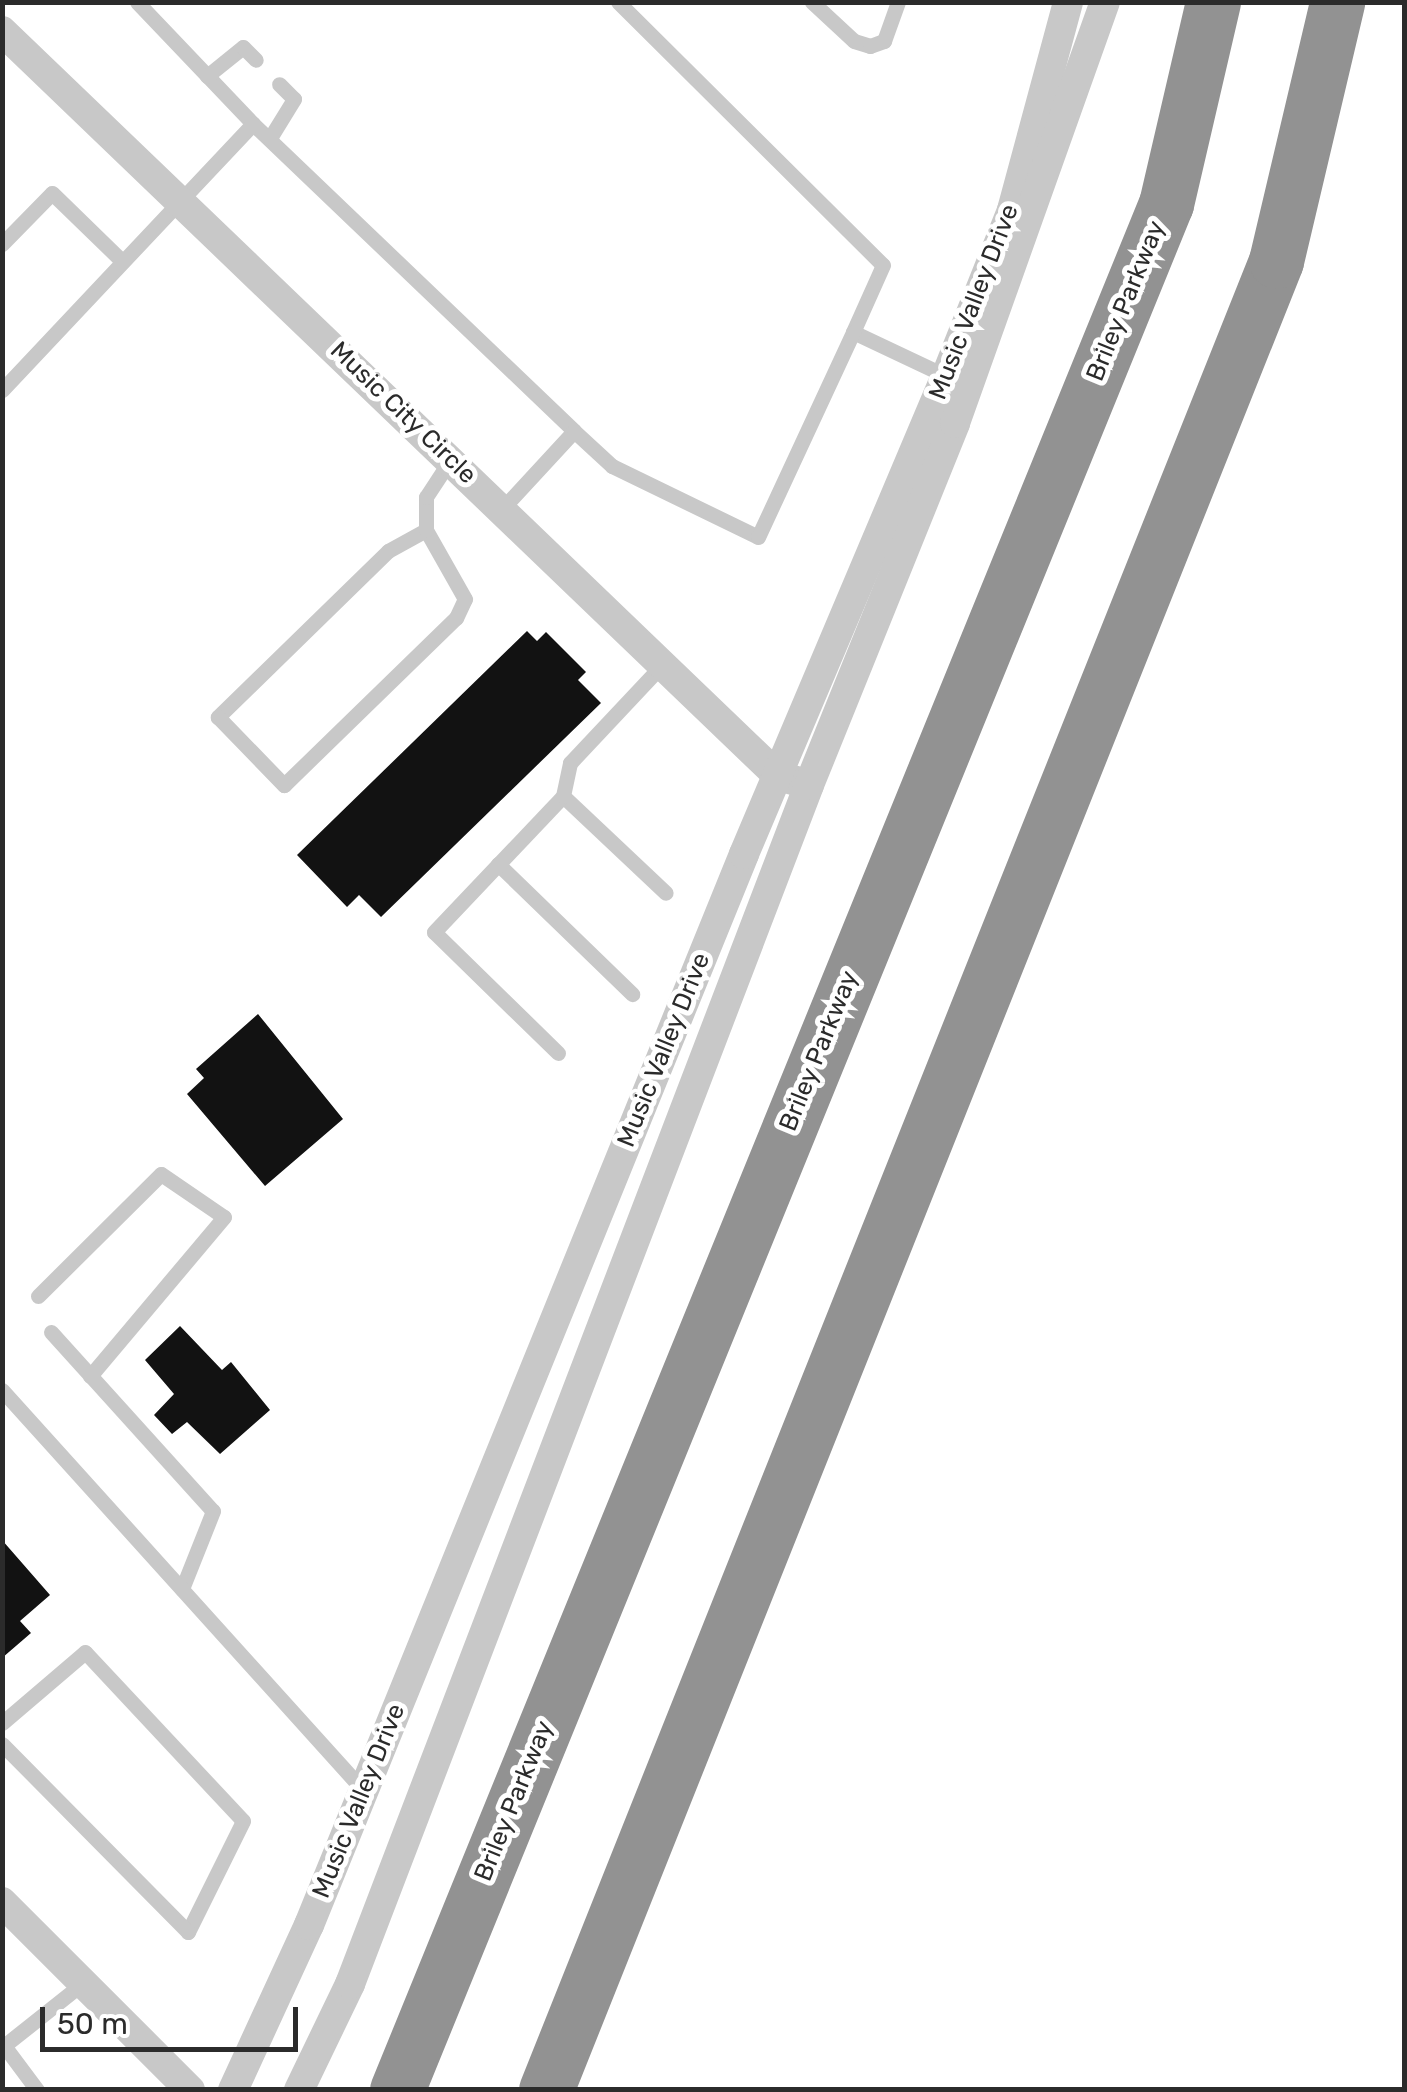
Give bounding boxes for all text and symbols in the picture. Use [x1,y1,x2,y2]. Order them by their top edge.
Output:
street label: Music Valley Drive [923,199,1025,405]
street label: Briley Parkway [1080,216,1172,386]
street label: Music City Circle [324,336,482,490]
street label: Music Valley Drive [611,948,717,1152]
street label: Briley Parkway [773,966,865,1136]
street label: Music Valley Drive [306,1699,412,1903]
street label: Briley Parkway [468,1716,560,1886]
scale bar [45,1987,302,2049]
text: 50 m [57,2006,128,2042]

